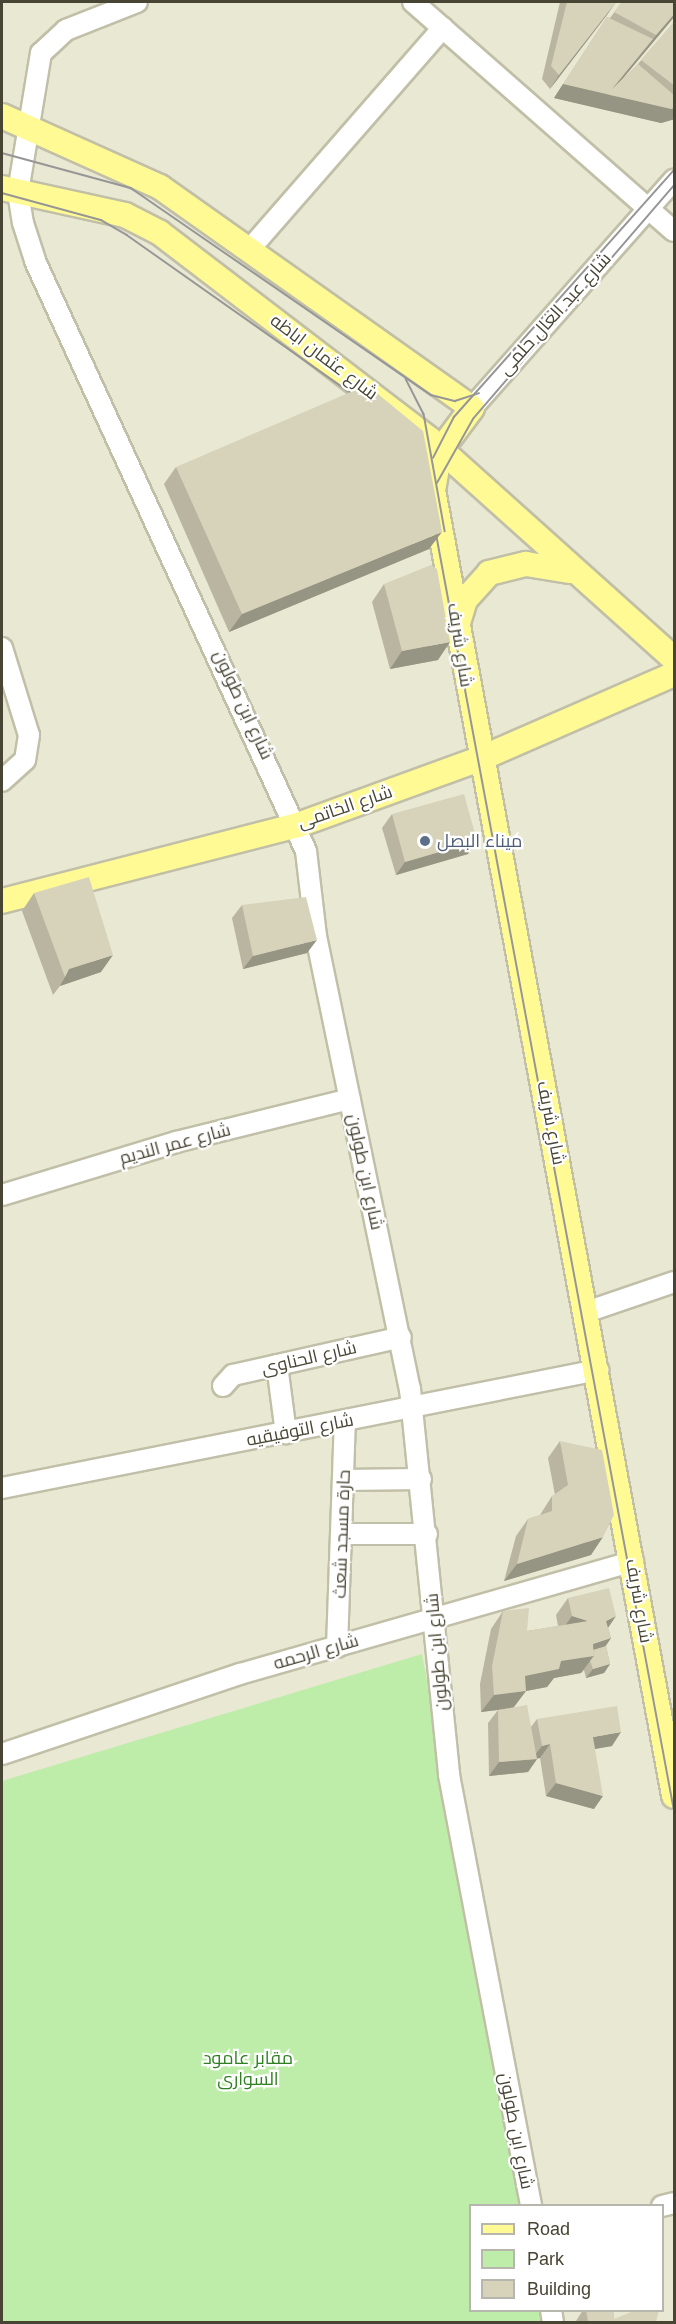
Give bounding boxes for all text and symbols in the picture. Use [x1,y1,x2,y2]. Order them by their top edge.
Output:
street label: شارع عبد العال حلمى [494,248,616,380]
street label: شارع عثمان اباظه [266,310,382,404]
street label: شارع شريف [443,601,477,689]
street label: شارع ابن طولون [208,647,278,763]
street label: شارع الخاتمى [295,781,395,833]
place label: ميناء البصل [437,830,522,852]
marker: ميناء البصل [418,834,432,848]
street label: شارع شريف [532,1079,570,1167]
street label: شارع ابن طولون [342,1112,388,1232]
street label: شارع عمر النديم [117,1119,233,1169]
street label: شارع الحناوى [259,1337,359,1379]
street label: شارع التوفيقيه [245,1409,355,1451]
street label: حارة مسجد شعث [329,1469,355,1599]
street label: شارع شريف [621,1557,657,1645]
street label: شارع ابن طولون [421,1592,453,1712]
street label: شارع الرحمه [271,1630,361,1674]
park label: مقابر عامود السوارى [203,2048,293,2090]
street label: شارع ابن طولون [494,2071,538,2191]
legend [469,2204,664,2312]
text: Road [527,2219,570,2239]
text: Park [527,2249,564,2269]
text: Building [527,2279,591,2299]

